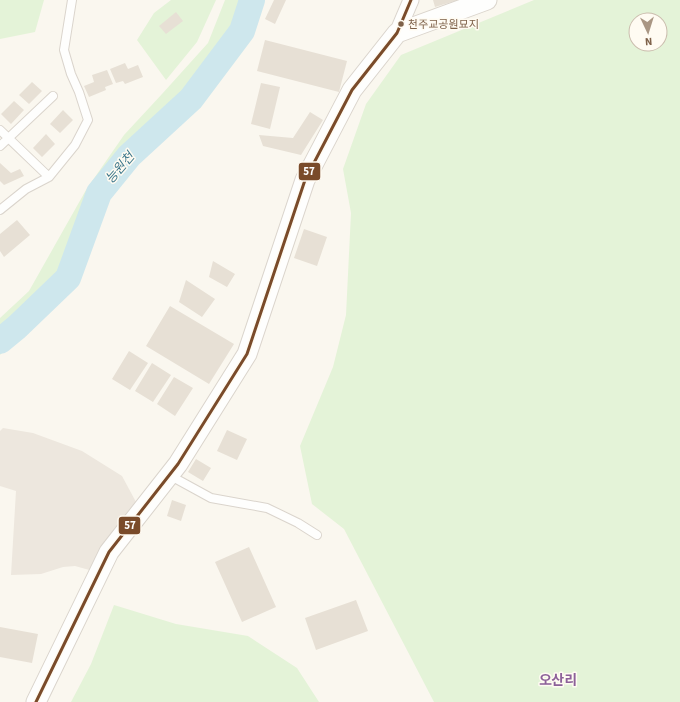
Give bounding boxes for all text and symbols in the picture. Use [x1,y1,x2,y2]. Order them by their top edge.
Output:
north arrow [628,12,668,52]
place label: 천주교공원묘지 [408,17,479,32]
marker: 천주교공원묘지 [396,19,406,29]
text: N [644,34,653,49]
water label: 능원천 [101,148,139,187]
line badge: 57 [298,162,321,181]
text: 57 [303,164,315,179]
line badge: 57 [118,516,141,535]
text: 57 [124,518,136,533]
district label: 오산리 [539,671,577,691]

